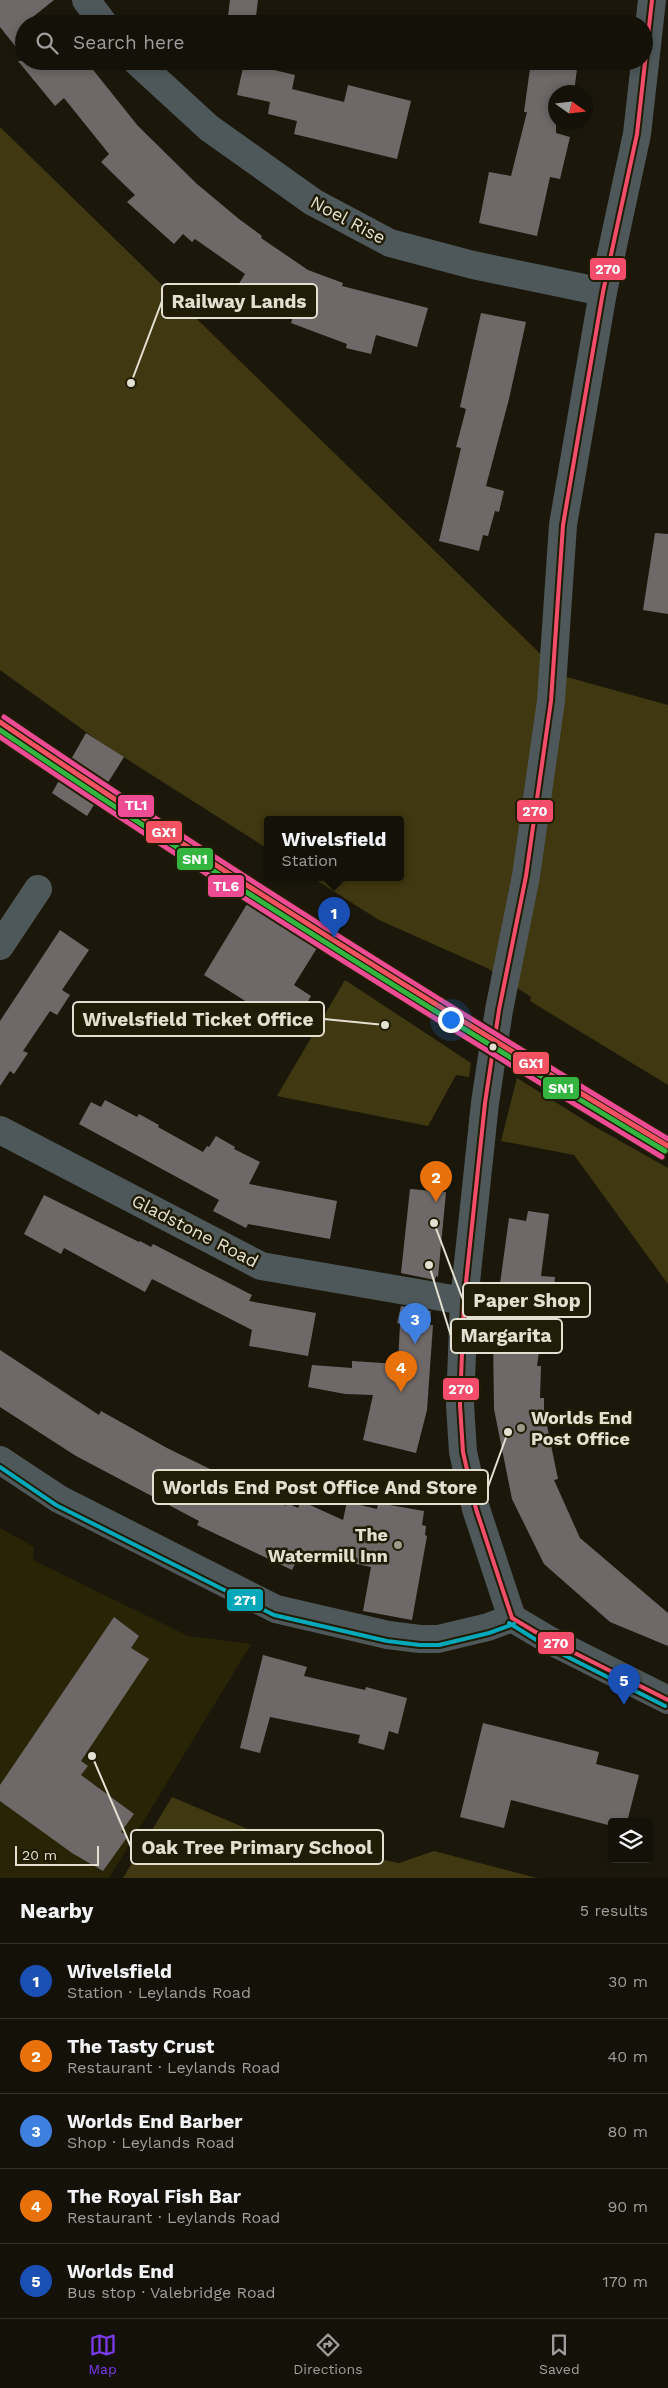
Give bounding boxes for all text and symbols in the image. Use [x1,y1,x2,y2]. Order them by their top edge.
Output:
search box [15,15,653,70]
icon: search [33,29,61,57]
text: Search here [73,31,184,54]
north arrow [548,85,593,130]
street label: Noel Rise [307,191,389,248]
line badge: 270 [589,257,627,281]
text: 270 [595,261,621,277]
callout: Railway Lands [162,284,317,318]
text: Railway Lands [172,290,306,313]
line badge: TL1 [117,794,155,818]
text: TL1 [125,797,147,813]
line badge: 270 [516,799,554,823]
text: 270 [522,803,548,819]
popup [264,816,404,881]
line badge: GX1 [145,820,183,844]
text: GX1 [152,824,176,840]
text: Wivelsfield [282,828,386,851]
line badge: SN1 [176,847,214,871]
text: SN1 [182,851,208,867]
text: Station [282,851,338,870]
line badge: TL6 [207,874,245,898]
text: TL6 [213,878,239,894]
pin: 1 [318,897,350,938]
callout: Wivelsfield Ticket Office [73,1002,324,1036]
your location [438,1007,464,1033]
text: Wivelsfield Ticket Office [82,1008,314,1031]
unlabelled marker [488,1042,498,1052]
line badge: GX1 [512,1051,550,1075]
text: GX1 [519,1055,543,1071]
line badge: SN1 [542,1076,580,1100]
text: SN1 [548,1080,574,1096]
pin: 2 [420,1161,452,1202]
street label: Gladstone Road [128,1190,262,1272]
callout: Paper Shop [463,1283,590,1317]
text: Paper Shop [473,1289,581,1312]
pin: 3 [399,1303,431,1344]
callout: Margarita [451,1319,562,1353]
text: Margarita [460,1324,552,1347]
pin: 4 [385,1351,417,1392]
line badge: 270 [442,1377,480,1401]
text: 270 [448,1381,474,1397]
place label: Worlds End Post Office [531,1407,632,1449]
marker: Worlds End Post Office [515,1422,527,1434]
callout: Worlds End Post Office And Store [153,1470,488,1504]
text: Worlds End Post Office And Store [163,1476,477,1499]
place label: The Watermill Inn [268,1524,388,1566]
marker: The Watermill Inn [392,1539,404,1551]
line badge: 271 [226,1588,264,1612]
text: 271 [234,1592,256,1608]
line badge: 270 [537,1631,575,1655]
text: 270 [543,1635,569,1651]
pin: 5 [608,1664,640,1705]
map controls [608,1818,653,1863]
button: layers [608,1818,653,1863]
callout: Oak Tree Primary School [131,1830,383,1864]
text: Oak Tree Primary School [141,1836,373,1859]
scale bar [15,1843,99,1866]
text: 20 m [22,1847,57,1863]
text: Nearby [20,1898,93,1923]
text: 5 results [580,1901,648,1920]
text: Wivelsfield [67,1960,172,1983]
text: 1 [33,1972,39,1991]
text: 30 m [608,1972,648,1991]
text: Station · Leylands Road [67,1983,251,2002]
text: The Tasty Crust [67,2035,214,2058]
text: 2 [31,2047,41,2066]
text: 40 m [608,2047,648,2066]
text: Restaurant · Leylands Road [67,2058,280,2077]
text: Worlds End Barber [67,2110,243,2133]
text: 3 [31,2122,41,2141]
text: 80 m [607,2122,648,2141]
text: Shop · Leylands Road [67,2133,235,2152]
text: The Royal Fish Bar [67,2185,241,2208]
text: 4 [31,2197,41,2216]
text: 90 m [607,2197,648,2216]
text: Restaurant · Leylands Road [67,2208,280,2227]
text: Worlds End [67,2260,174,2283]
text: 5 [31,2272,41,2291]
text: 170 m [602,2272,648,2291]
text: Bus stop · Valebridge Road [67,2283,276,2302]
tab: Map [88,2331,117,2377]
tab: Directions [293,2331,363,2377]
tab: Saved [539,2331,580,2377]

